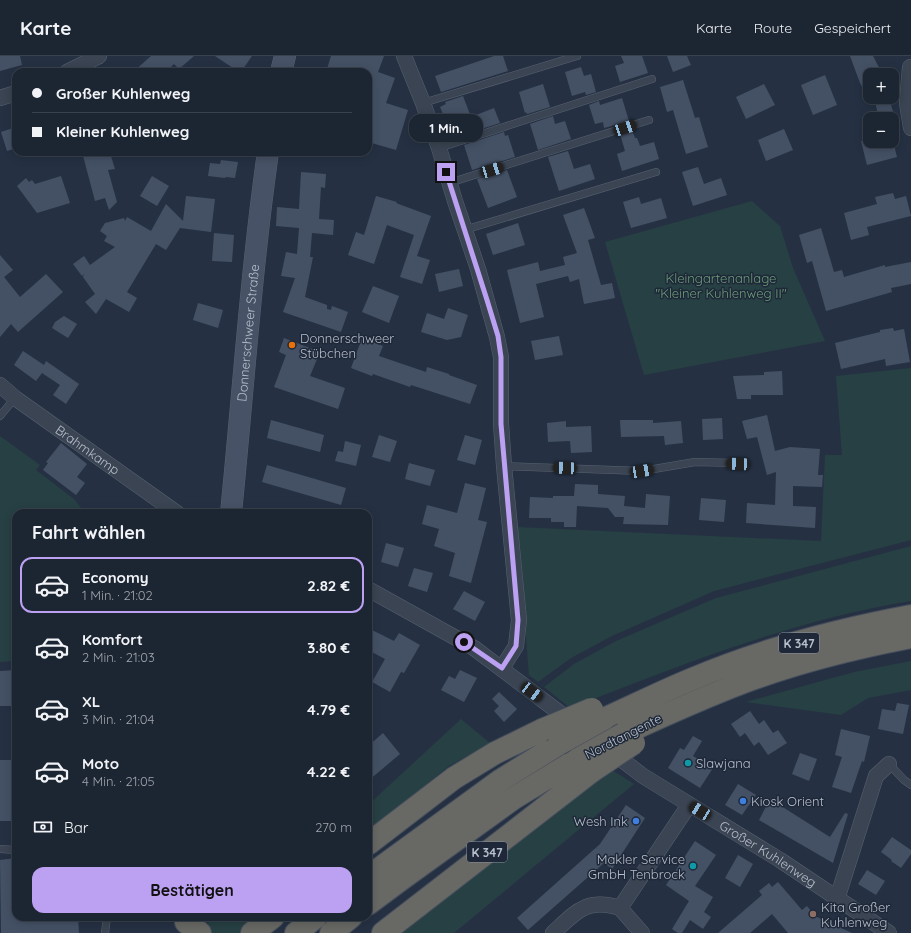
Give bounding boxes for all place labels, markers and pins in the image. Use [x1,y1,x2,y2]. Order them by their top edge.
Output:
place label: Donnerschweer Stübchen [300,330,394,361]
marker: Donnerschweer Stübchen [287,340,297,350]
place label: Slawjana [696,755,751,771]
marker: Slawjana [683,758,693,768]
place label: Kiosk Orient [751,793,824,809]
marker: Kiosk Orient [738,796,748,806]
place label: Wesh Ink [574,813,628,829]
marker: Wesh Ink [631,816,641,826]
place label: Makler Service GmbH Tenbrock [588,851,685,882]
marker: Makler Service GmbH Tenbrock [688,861,698,871]
place label: Kita Großer Kuhlenweg [821,899,890,930]
marker: Kita Großer Kuhlenweg [808,909,818,919]

